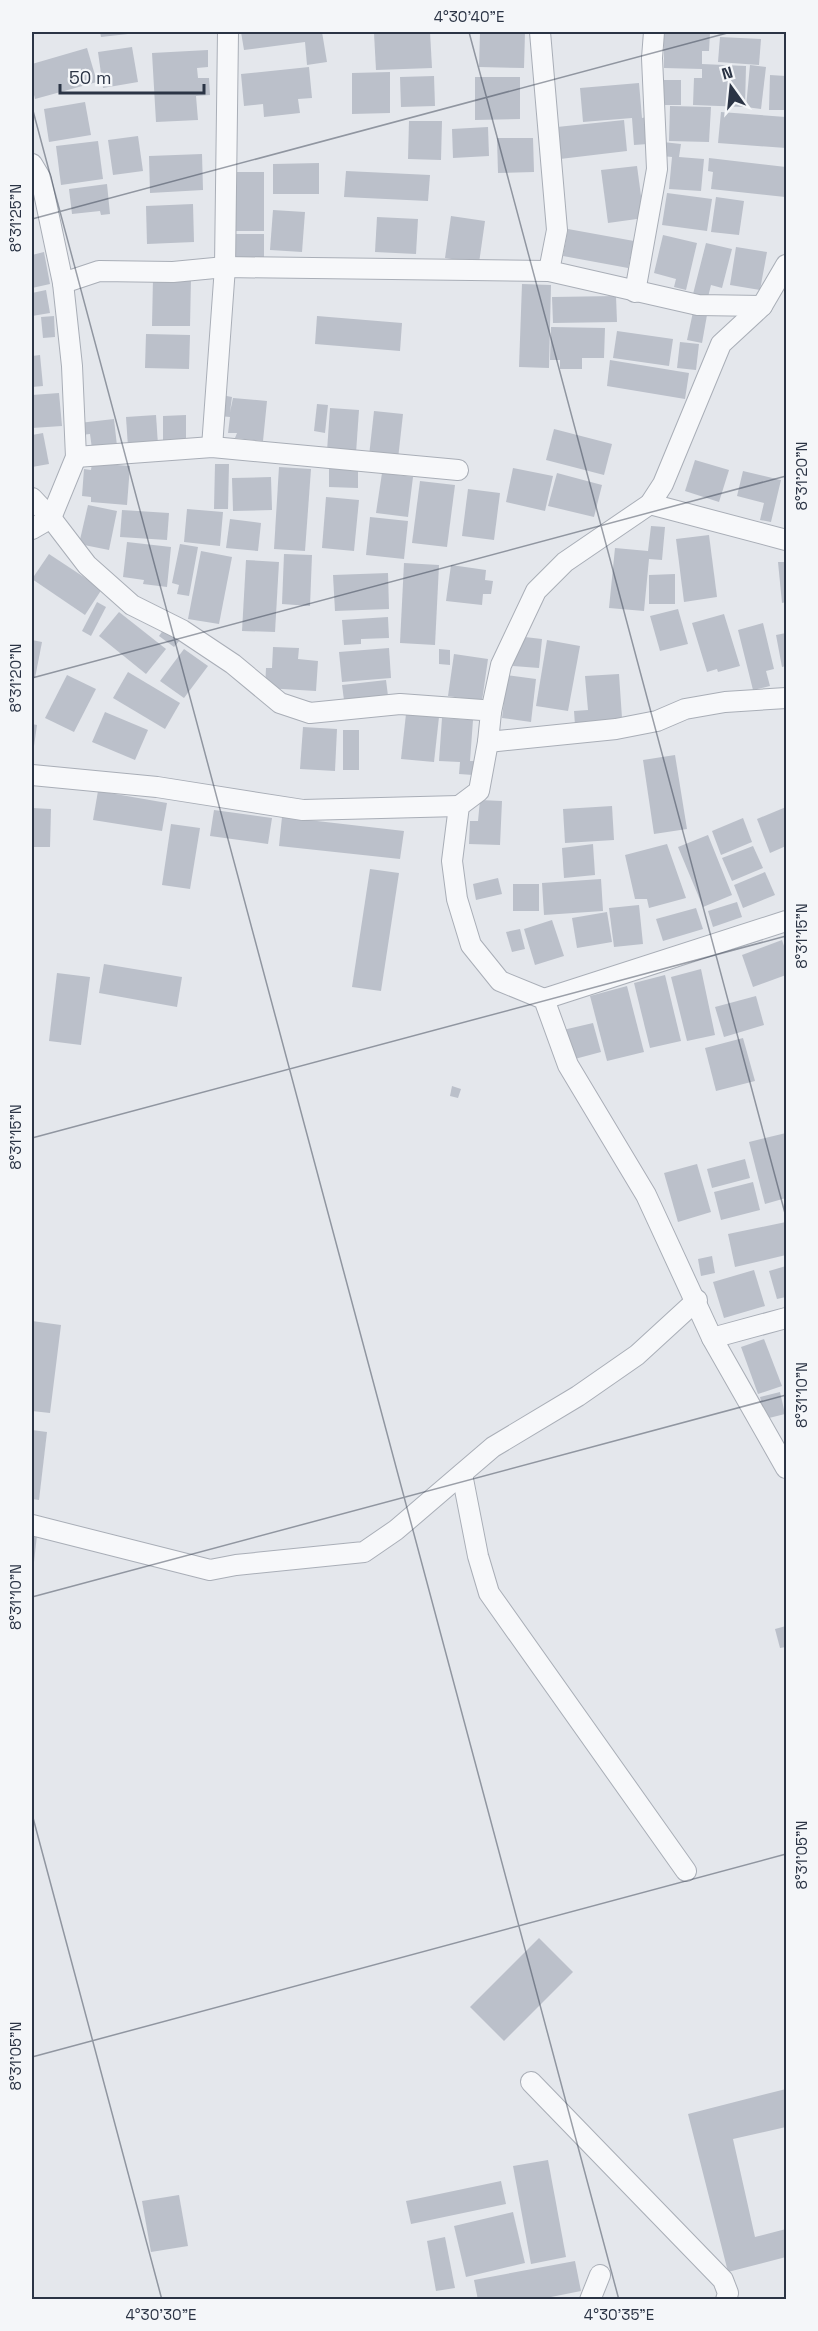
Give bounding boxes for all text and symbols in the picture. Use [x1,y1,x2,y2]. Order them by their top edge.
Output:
text: 4°30'40"E [434,7,504,26]
scale bar [60,57,204,95]
north arrow [701,57,761,117]
text: N [719,61,735,85]
text: 50 m [69,66,111,89]
text: 8°31'25"N [6,184,25,252]
text: 8°31'20"N [792,442,811,510]
text: 8°31'20"N [6,644,25,712]
text: 8°31'15"N [792,903,811,969]
text: 8°31'15"N [6,1104,25,1170]
text: 8°31'10"N [792,1362,811,1428]
text: 8°31'10"N [6,1564,25,1630]
text: 8°31'05"N [792,1821,811,1889]
text: 8°31'05"N [6,2022,25,2090]
text: 4°30'30"E [125,2305,197,2324]
text: 4°30'35"E [584,2305,654,2324]

